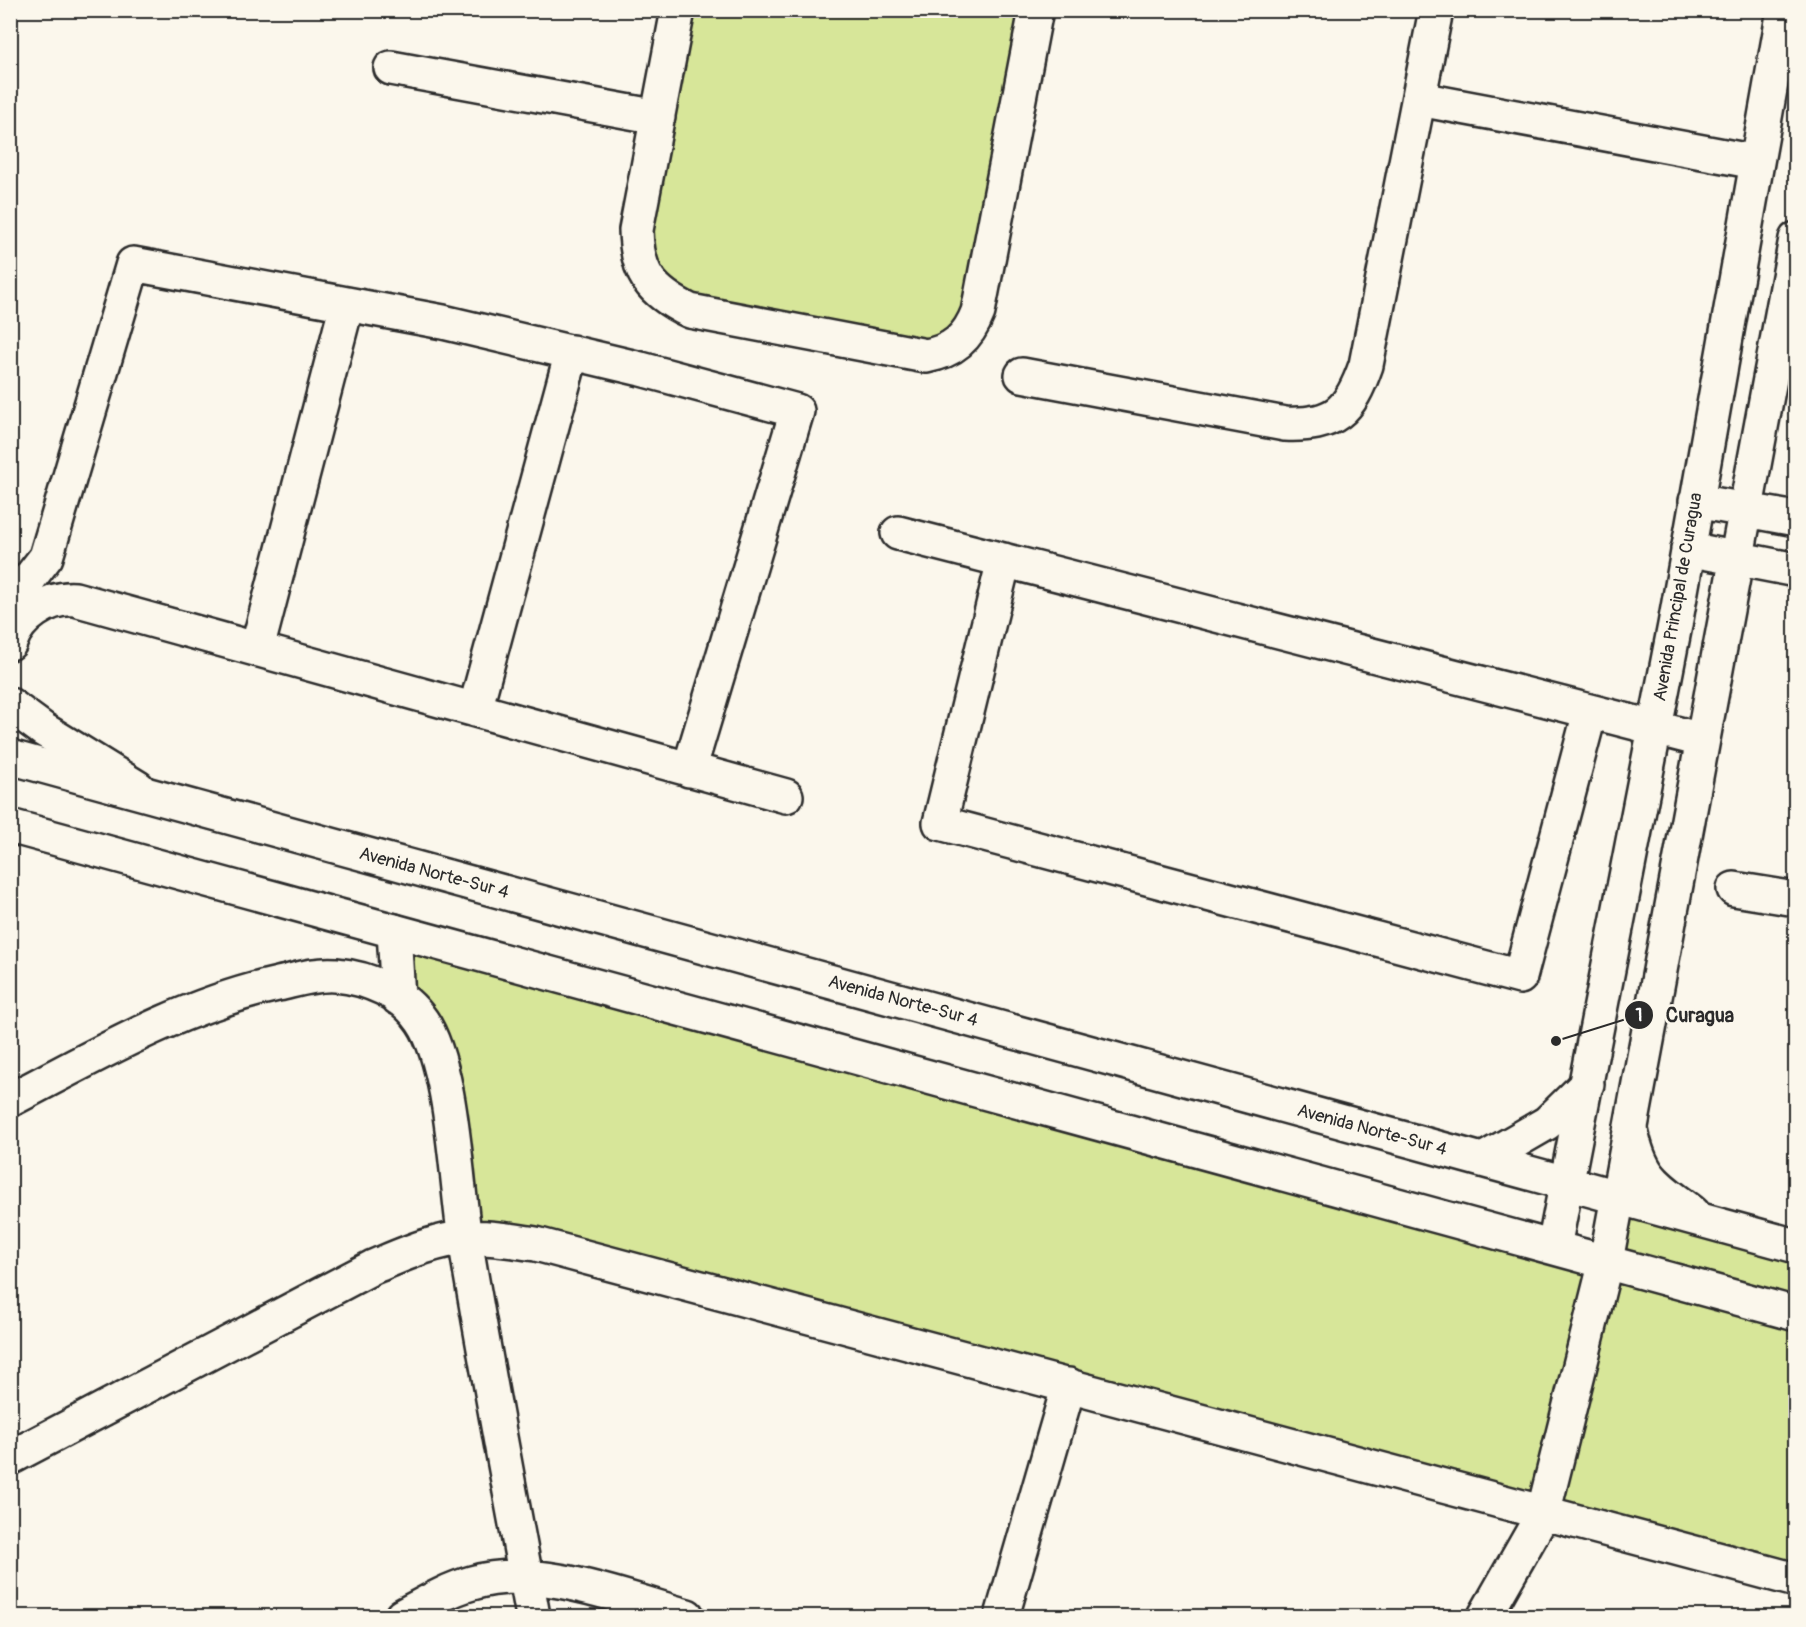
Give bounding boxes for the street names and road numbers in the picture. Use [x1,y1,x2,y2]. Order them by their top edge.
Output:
street label: Avenida Principal de Curagua [1648,491,1708,703]
street label: Avenida Norte-Sur 4 [357,842,512,904]
street label: Avenida Norte-Sur 4 [826,970,981,1032]
street label: Avenida Norte-Sur 4 [1295,1099,1450,1161]

